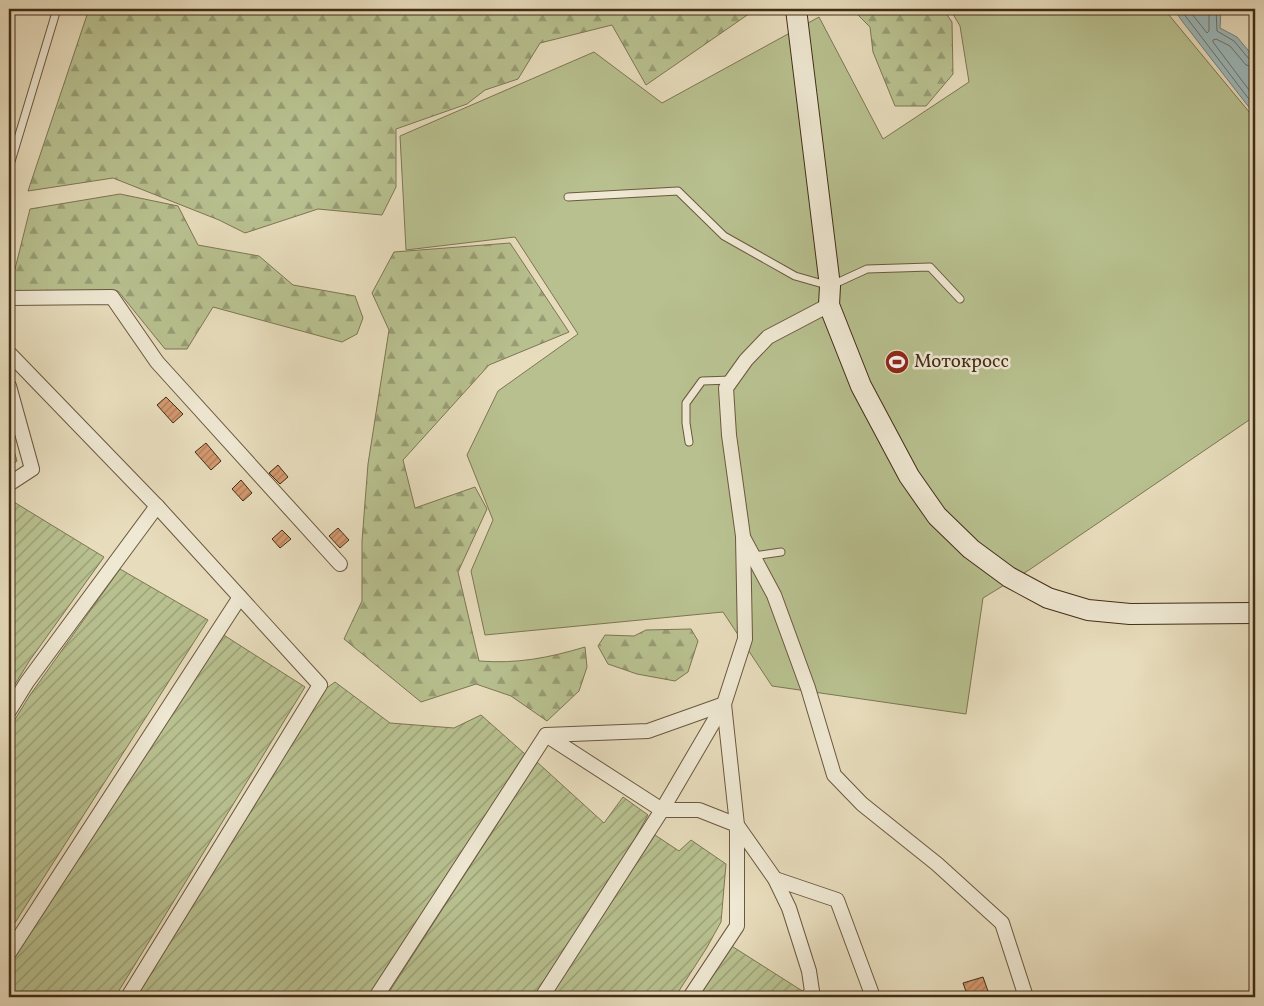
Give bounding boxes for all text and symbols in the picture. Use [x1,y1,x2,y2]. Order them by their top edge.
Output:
sports icon: Мотокросс [884,349,910,375]
place label: Мотокросс [914,349,1009,375]

